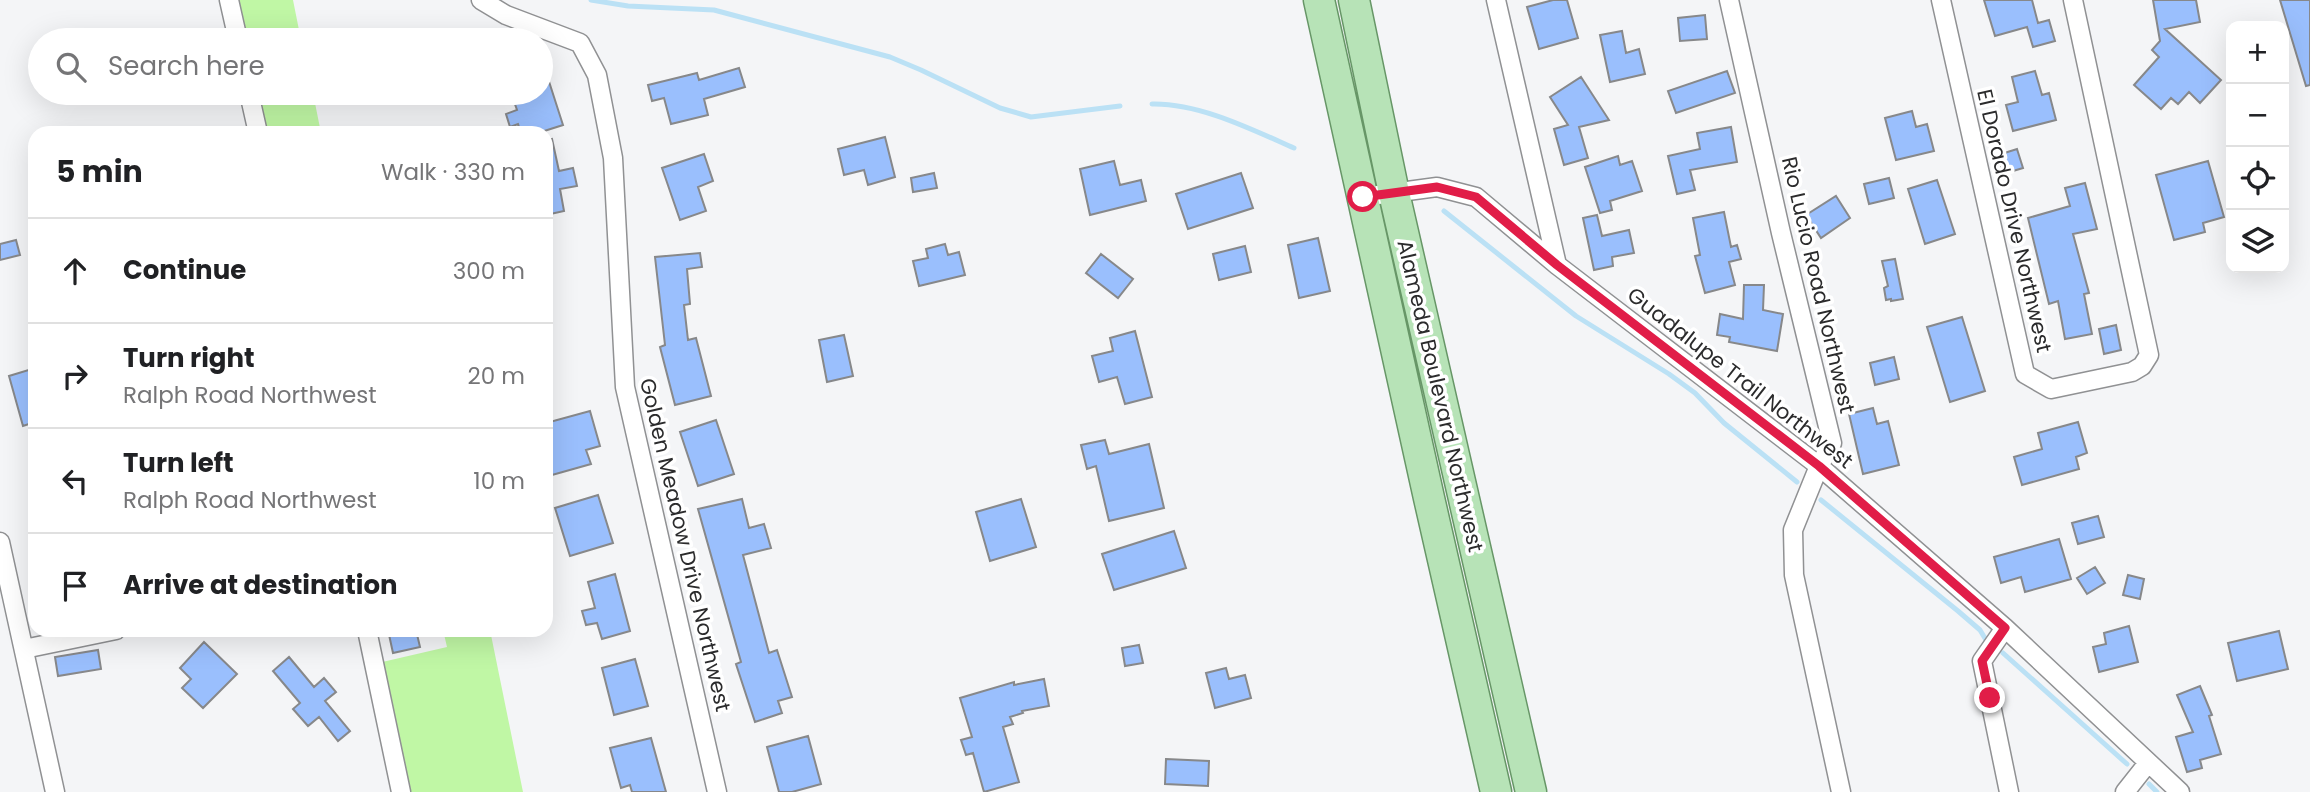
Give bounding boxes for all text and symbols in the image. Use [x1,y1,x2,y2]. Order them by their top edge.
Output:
map controls [2226,21,2289,273]
button: + [2226,21,2289,84]
search box [28,28,553,105]
icon: search [52,48,90,86]
text: Search here [108,48,265,84]
button: − [2226,84,2289,147]
street label: El Dorado Drive Northwest [1970,86,2059,355]
button: locate [2226,147,2289,210]
text: 5 min [56,150,143,193]
street label: Rio Lucio Road Northwest [1775,154,1862,416]
text: Walk · 330 m [381,156,525,188]
route start [1347,181,1378,212]
button: layers [2226,210,2289,273]
street label: Alameda Boulevard Northwest [1390,237,1491,555]
icon: ahead [56,252,94,290]
text: Continue [123,252,246,288]
text: 300 m [453,255,525,287]
street label: Guadalupe Trail Northwest [1621,280,1859,475]
text: Turn right [123,340,255,376]
icon: right [56,357,94,395]
text: 20 m [467,360,525,392]
street label: Golden Meadow Drive Northwest [633,375,738,714]
text: Ralph Road Northwest [123,379,377,411]
text: Turn left [123,445,234,481]
icon: left [56,462,94,500]
text: 10 m [473,465,525,497]
text: Ralph Road Northwest [123,484,377,516]
icon: arrive [56,567,94,605]
text: Arrive at destination [123,567,398,603]
route end [1974,682,2005,713]

